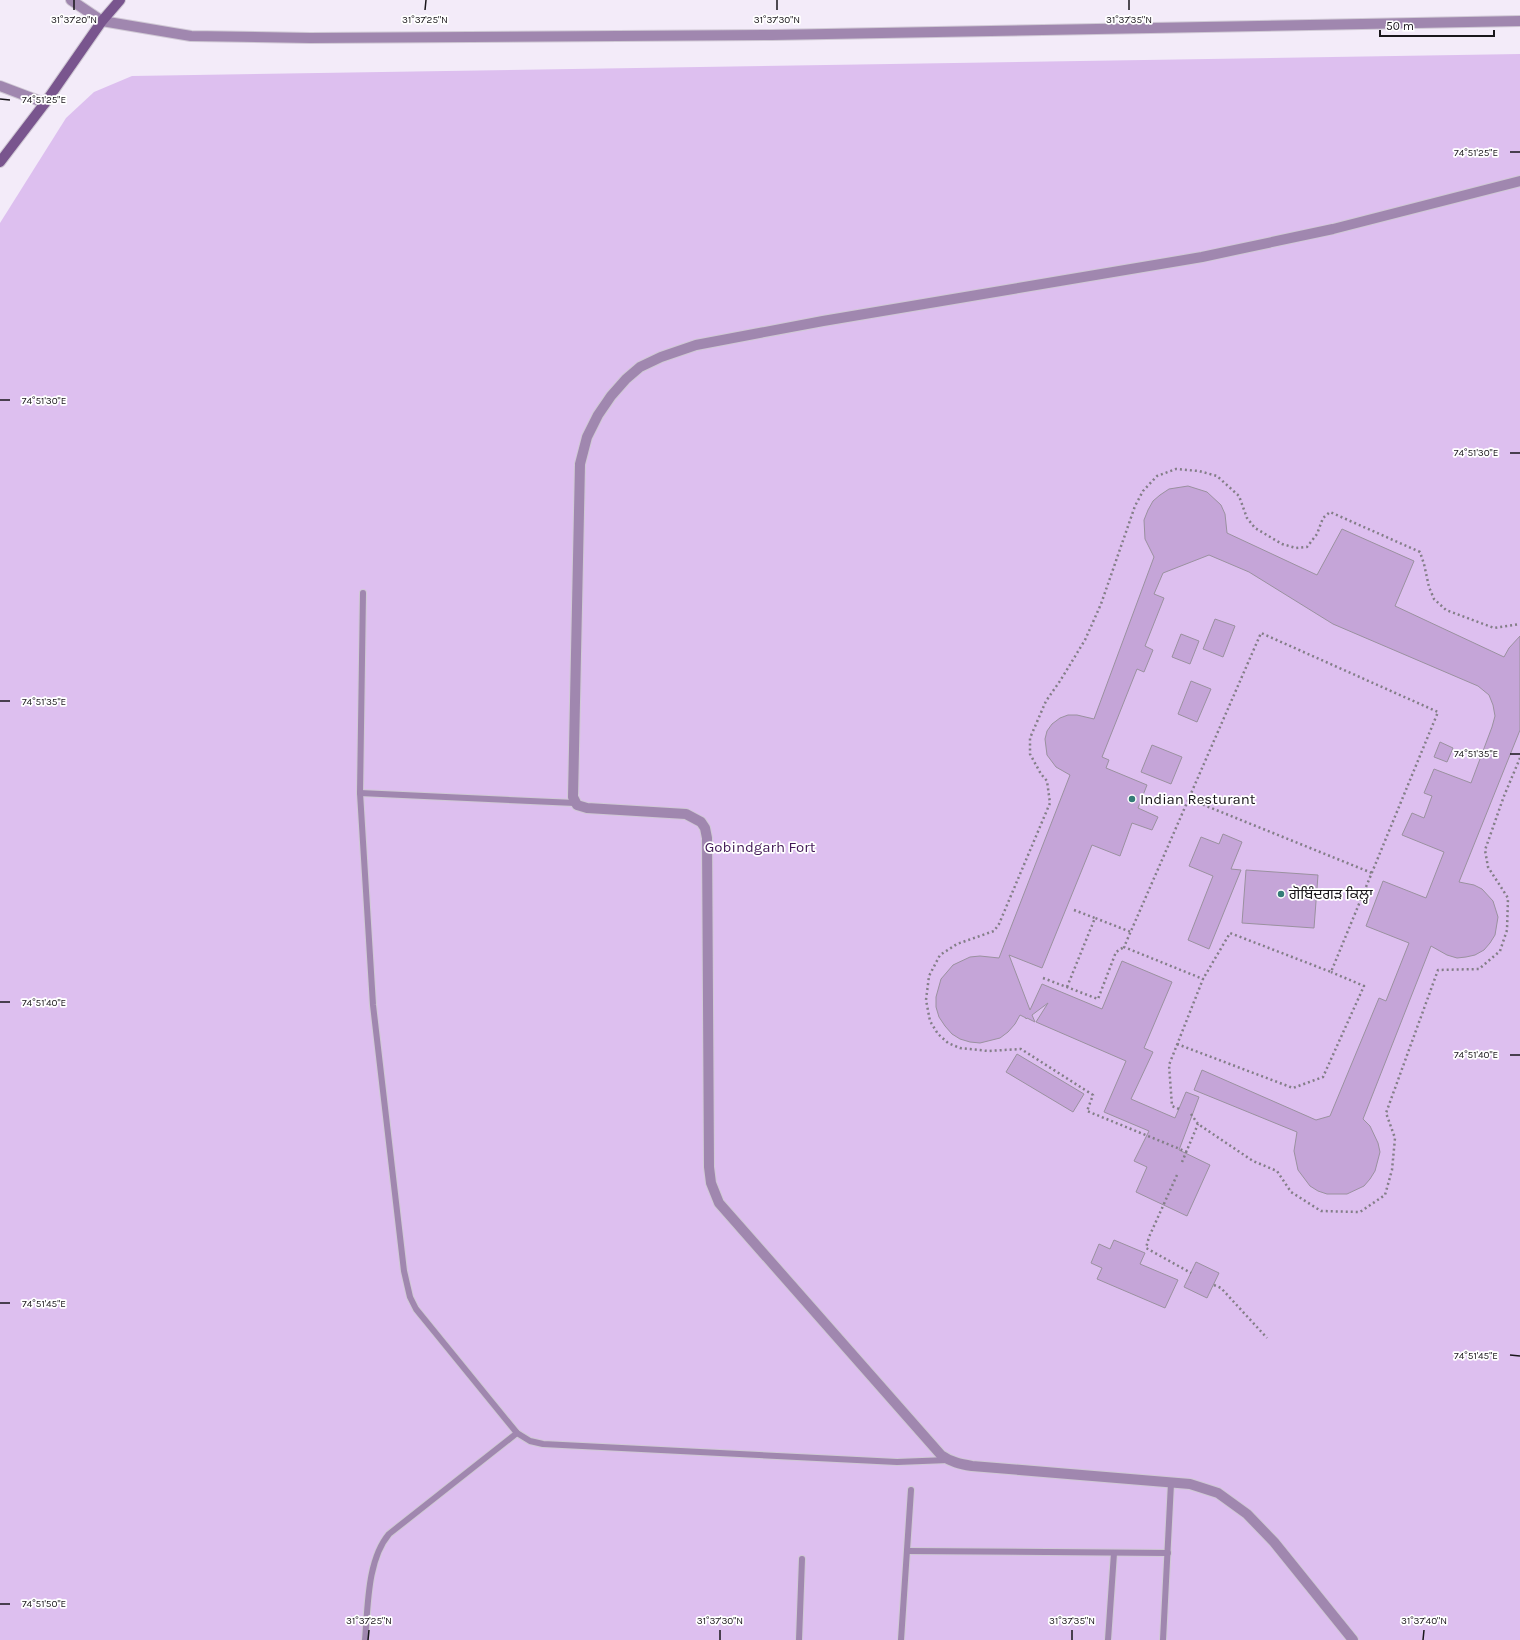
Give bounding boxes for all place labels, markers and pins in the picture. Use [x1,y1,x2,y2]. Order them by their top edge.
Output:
place label: Indian Resturant [1140,790,1256,808]
marker: Indian Resturant [1127,794,1137,804]
place label: ਗੋਬਿੰਦਗੜ ਕਿਲ੍ਹਾ [1288,885,1373,904]
marker: ਗੋਬਿੰਦਗੜ ਕਿਲ੍ਹਾ [1276,889,1286,899]

